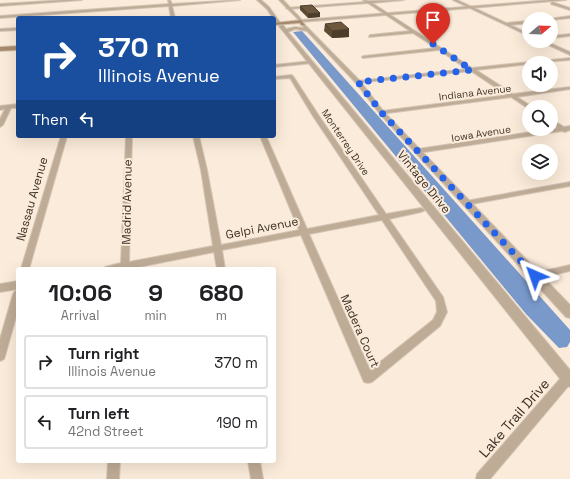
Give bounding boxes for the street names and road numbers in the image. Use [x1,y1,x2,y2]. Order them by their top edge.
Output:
street label: Indiana Avenue [438,82,512,103]
street label: Monterrey Drive [319,107,373,178]
street label: Iowa Avenue [450,122,512,145]
street label: Vintage Drive [394,147,454,217]
street label: Nassau Avenue [12,155,52,243]
street label: Madrid Avenue [118,159,136,245]
street label: Gelpi Avenue [224,213,300,243]
street label: Madera Court [337,292,383,370]
street label: Lake Trail Drive [475,375,553,461]

